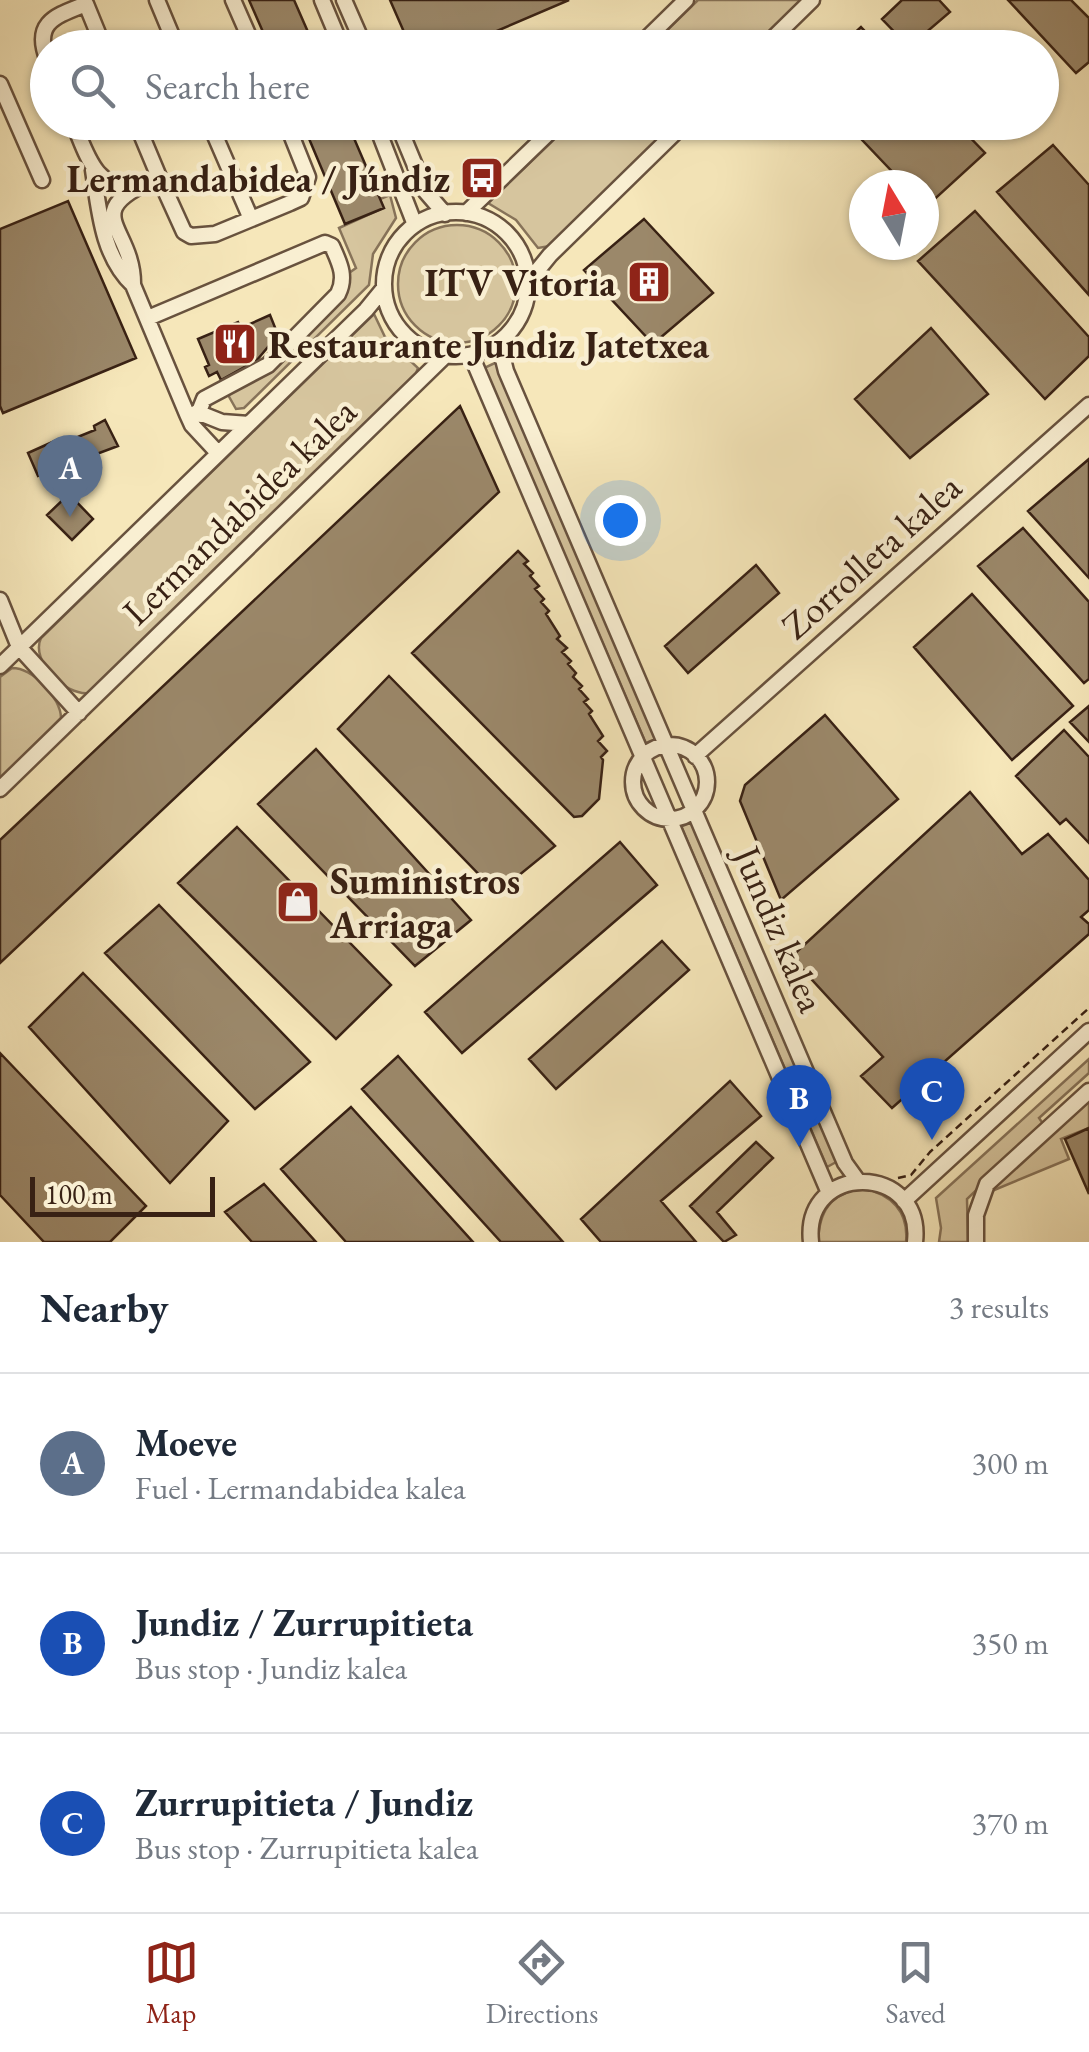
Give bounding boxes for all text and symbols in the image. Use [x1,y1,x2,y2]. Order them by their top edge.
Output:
search box [30,30,1059,140]
icon: search [65,58,120,113]
text: Search here [145,61,310,110]
place label: Lermandabidea / Júndiz [67,154,450,203]
bus stop icon: Lermandabidea / Júndiz [459,155,505,201]
north arrow [849,170,939,260]
place label: ITV Vitoria [424,258,616,307]
building icon: ITV Vitoria [626,259,672,305]
place label: Restaurante Jundiz Jatetxea [268,320,710,369]
restaurant icon: Restaurante Jundiz Jatetxea [212,321,258,367]
street label: Lermandabidea kalea [112,386,367,635]
pin: A [38,434,102,517]
street label: Zorrolleta kalea [771,462,972,650]
your location [595,495,646,546]
street label: Jundiz kalea [722,836,837,1020]
place label: Suministros Arriaga [329,856,520,949]
shop icon: Suministros Arriaga [275,879,321,925]
pin: C [900,1058,964,1140]
pin: B [766,1064,832,1147]
scale bar [30,1172,215,1216]
text: 100 m [45,1176,113,1212]
text: Nearby [40,1280,169,1335]
text: 3 results [949,1286,1049,1328]
text: Moeve [135,1418,237,1467]
text: A [61,1442,84,1484]
text: 300 m [972,1442,1049,1484]
text: Fuel · Lermandabidea kalea [135,1467,466,1509]
text: Jundiz / Zurrupitieta [135,1598,473,1647]
text: B [62,1622,83,1664]
text: 350 m [972,1622,1049,1664]
text: Bus stop · Jundiz kalea [135,1647,407,1689]
text: Zurrupitieta / Jundiz [135,1778,473,1827]
text: C [61,1802,84,1844]
text: 370 m [972,1802,1049,1844]
text: Bus stop · Zurrupitieta kalea [135,1827,479,1869]
tab: Map [144,1935,199,2031]
tab: Directions [486,1935,598,2031]
tab: Saved [885,1935,945,2031]

